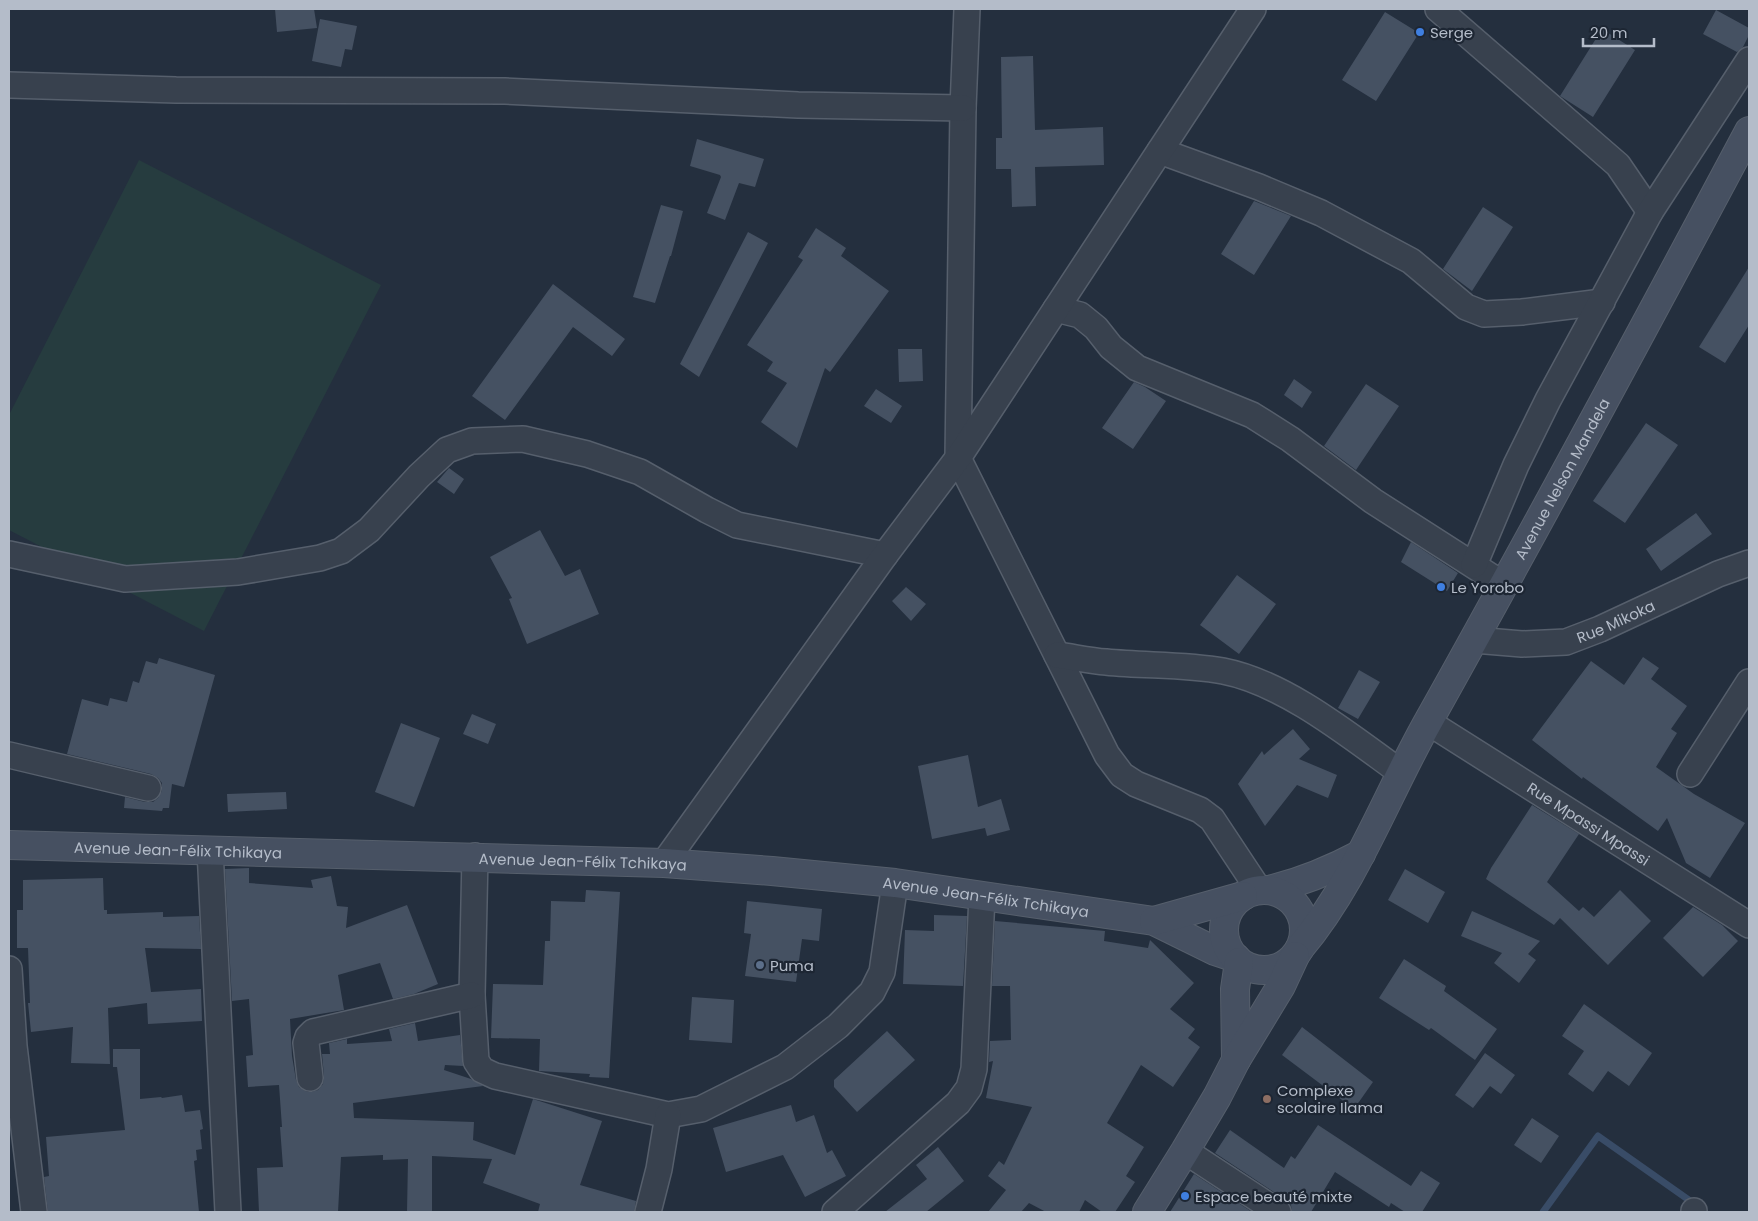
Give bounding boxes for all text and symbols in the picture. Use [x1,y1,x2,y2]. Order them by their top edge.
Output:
scale bar [1583,15,1654,47]
place label: Serge [1430,22,1473,43]
text: 20 m [1590,22,1628,43]
marker: Serge [1414,26,1426,38]
street label: Avenue Nelson Mandela [1509,394,1614,563]
place label: Le Yorobo [1451,577,1524,598]
marker: Le Yorobo [1435,581,1447,593]
street label: Rue Mikoka [1573,594,1658,648]
street label: Rue Mpassi Mpassi [1523,777,1654,870]
street label: Avenue Jean-Félix Tchikaya [74,836,282,863]
street label: Avenue Jean-Félix Tchikaya [478,847,688,875]
street label: Avenue Jean-Félix Tchikaya [882,871,1090,922]
place label: Puma [770,955,814,976]
marker: Puma [754,959,766,971]
place label: Complexe scolaire Ilama [1277,1080,1383,1118]
marker: Complexe scolaire Ilama [1261,1093,1273,1105]
place label: Espace beauté mixte [1195,1186,1352,1207]
marker: Espace beauté mixte [1179,1190,1191,1202]

